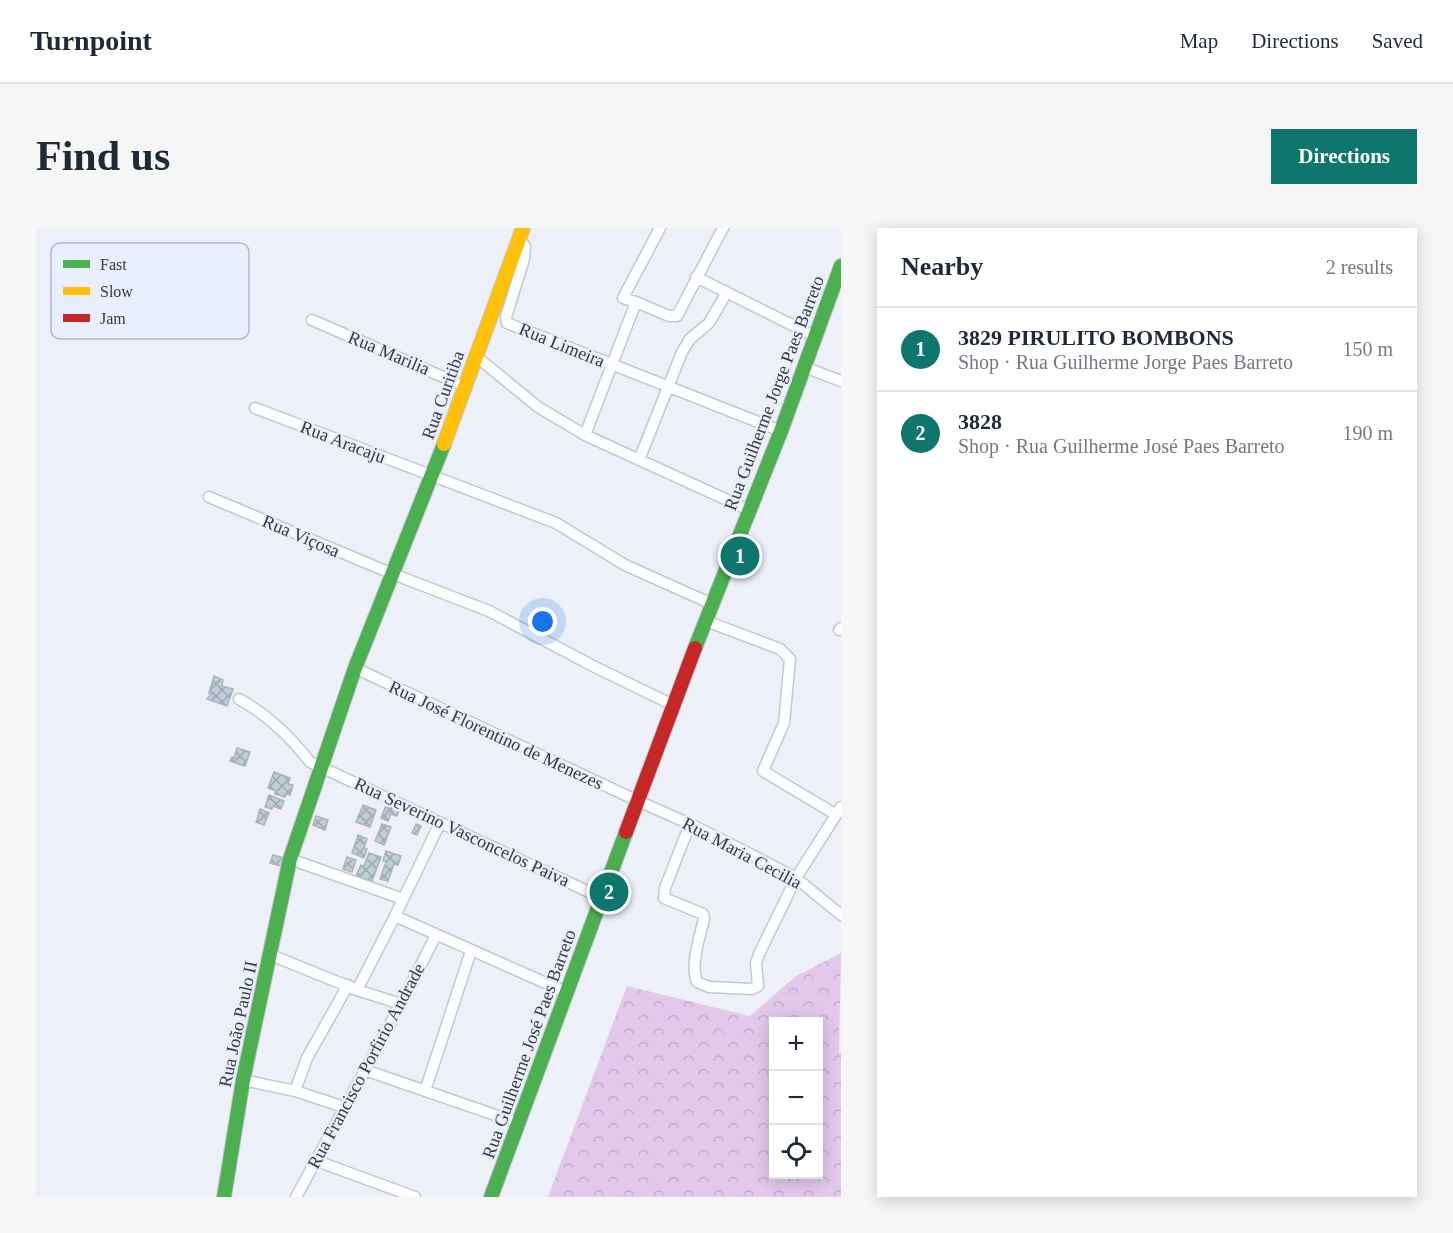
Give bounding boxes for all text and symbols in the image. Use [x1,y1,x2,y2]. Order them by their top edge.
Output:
text: Turnpoint [30,25,152,56]
text: Map [1180,29,1218,53]
text: Directions [1251,29,1339,53]
text: Saved [1372,29,1423,53]
button: Directions [1271,129,1417,184]
text: Find us [36,133,170,179]
legend [51,243,249,339]
text: Nearby [901,252,983,281]
text: Fast [100,256,127,273]
text: 2 results [1326,256,1393,278]
street label: Rua Guilherme Jorge Paes Barreto [720,273,828,513]
text: Slow [100,283,133,300]
text: Jam [100,310,126,327]
street label: Rua Limeira [516,319,608,371]
text: 3829 PIRULITO BOMBONS [958,325,1234,350]
street label: Rua Marilia [345,327,433,379]
text: 1 [916,338,926,360]
text: 150 m [1342,338,1393,360]
street label: Rua Curitiba [418,348,468,442]
text: Shop · Rua Guilherme Jorge Paes Barreto [958,351,1293,373]
text: 3828 [958,409,1002,434]
street label: Rua Aracaju [298,417,388,467]
text: 2 [916,422,926,444]
text: 190 m [1342,422,1393,444]
text: Shop · Rua Guilherme José Paes Barreto [958,435,1285,457]
street label: Rua Viçosa [259,511,343,561]
pin: 1 [720,534,760,578]
your location [528,607,557,636]
street label: Rua José Florentino de Menezes [386,677,606,793]
street label: Rua Severino Vasconcelos Paiva [351,773,573,891]
street label: Rua Maria Cecilia [679,813,805,893]
pin: 2 [590,870,628,914]
street label: Rua Guilherme José Paes Barreto [478,927,580,1161]
street label: Rua João Paulo II [215,959,261,1089]
street label: Rua Francisco Porfirio Andrade [303,960,429,1172]
map controls [769,1017,823,1179]
button: + [769,1017,823,1071]
button: − [769,1071,823,1125]
button: locate [769,1125,823,1179]

